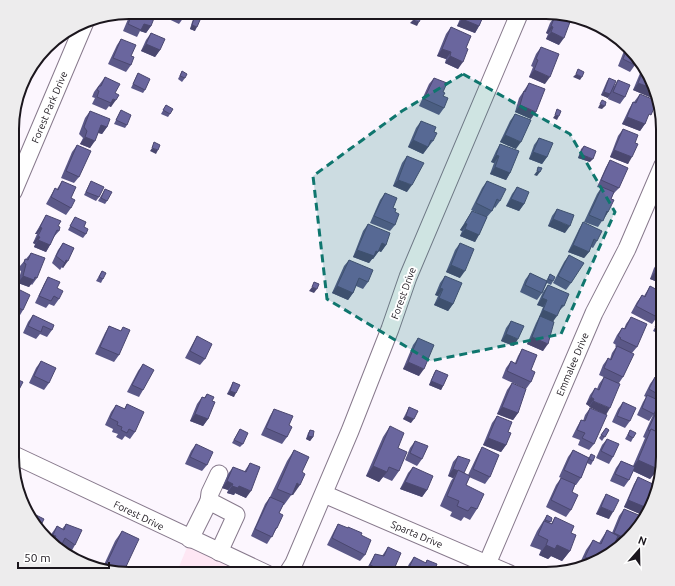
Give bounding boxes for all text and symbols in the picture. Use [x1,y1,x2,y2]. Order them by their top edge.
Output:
street label: Forest Park Drive [29,70,70,145]
street label: Forest Drive [389,266,418,321]
street label: Emmalee Drive [554,331,591,397]
street label: Forest Drive [112,499,166,532]
street label: Sparta Drive [389,519,444,550]
north arrow [619,530,659,570]
text: N [637,534,648,548]
scale bar [18,544,109,570]
text: 50 m [24,551,51,564]

